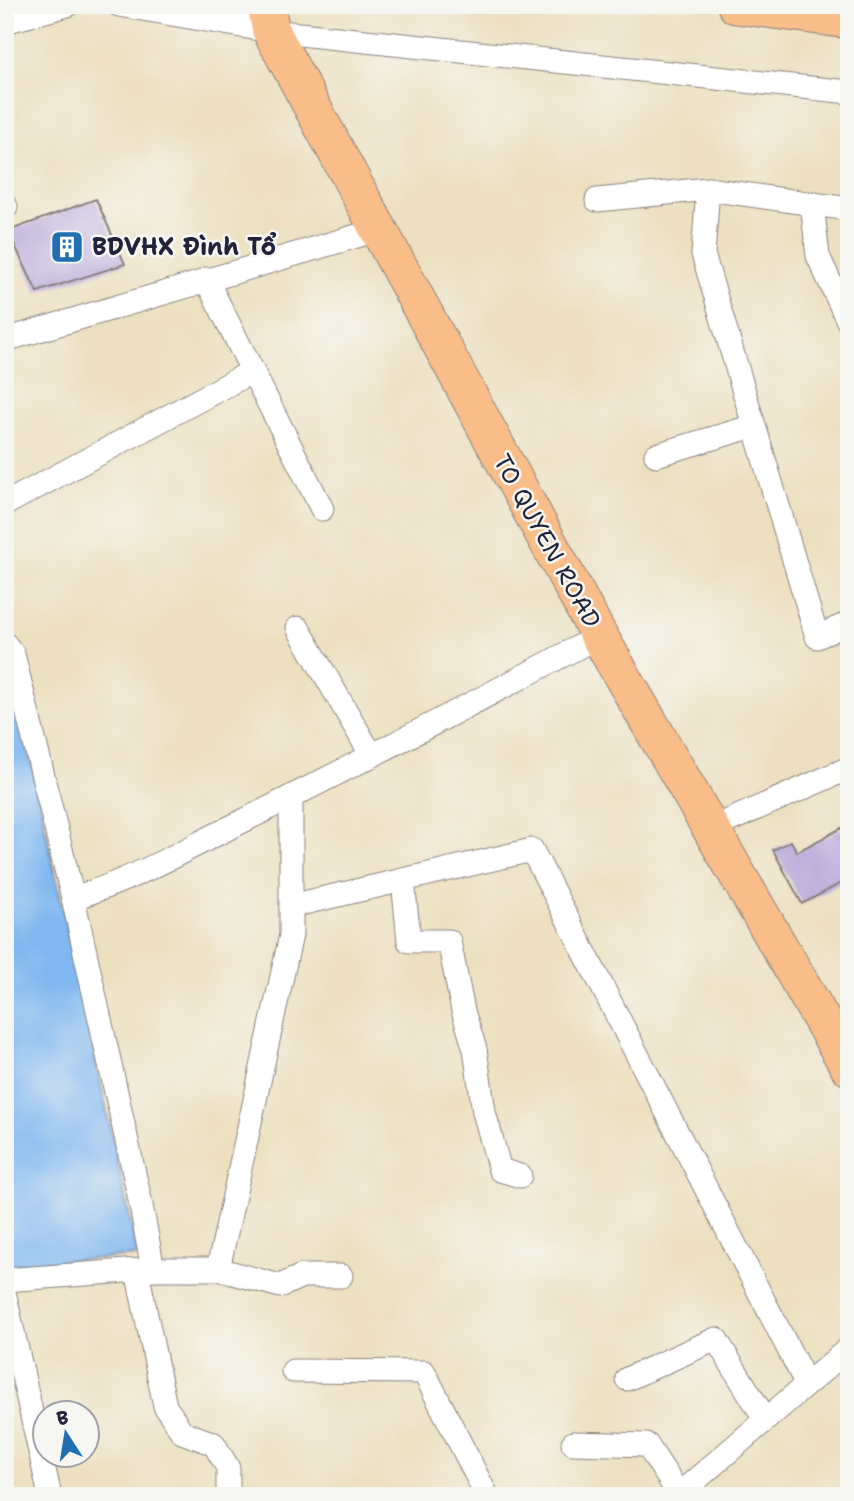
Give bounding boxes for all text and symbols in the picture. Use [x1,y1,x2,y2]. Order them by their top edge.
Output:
building icon: BDVHX Đình Tổ [48,228,86,266]
place label: BDVHX Đình Tổ [92,231,276,263]
street label: TO QUYEN ROAD [486,448,608,634]
north arrow [32,1400,102,1470]
text: B [54,1404,71,1431]

